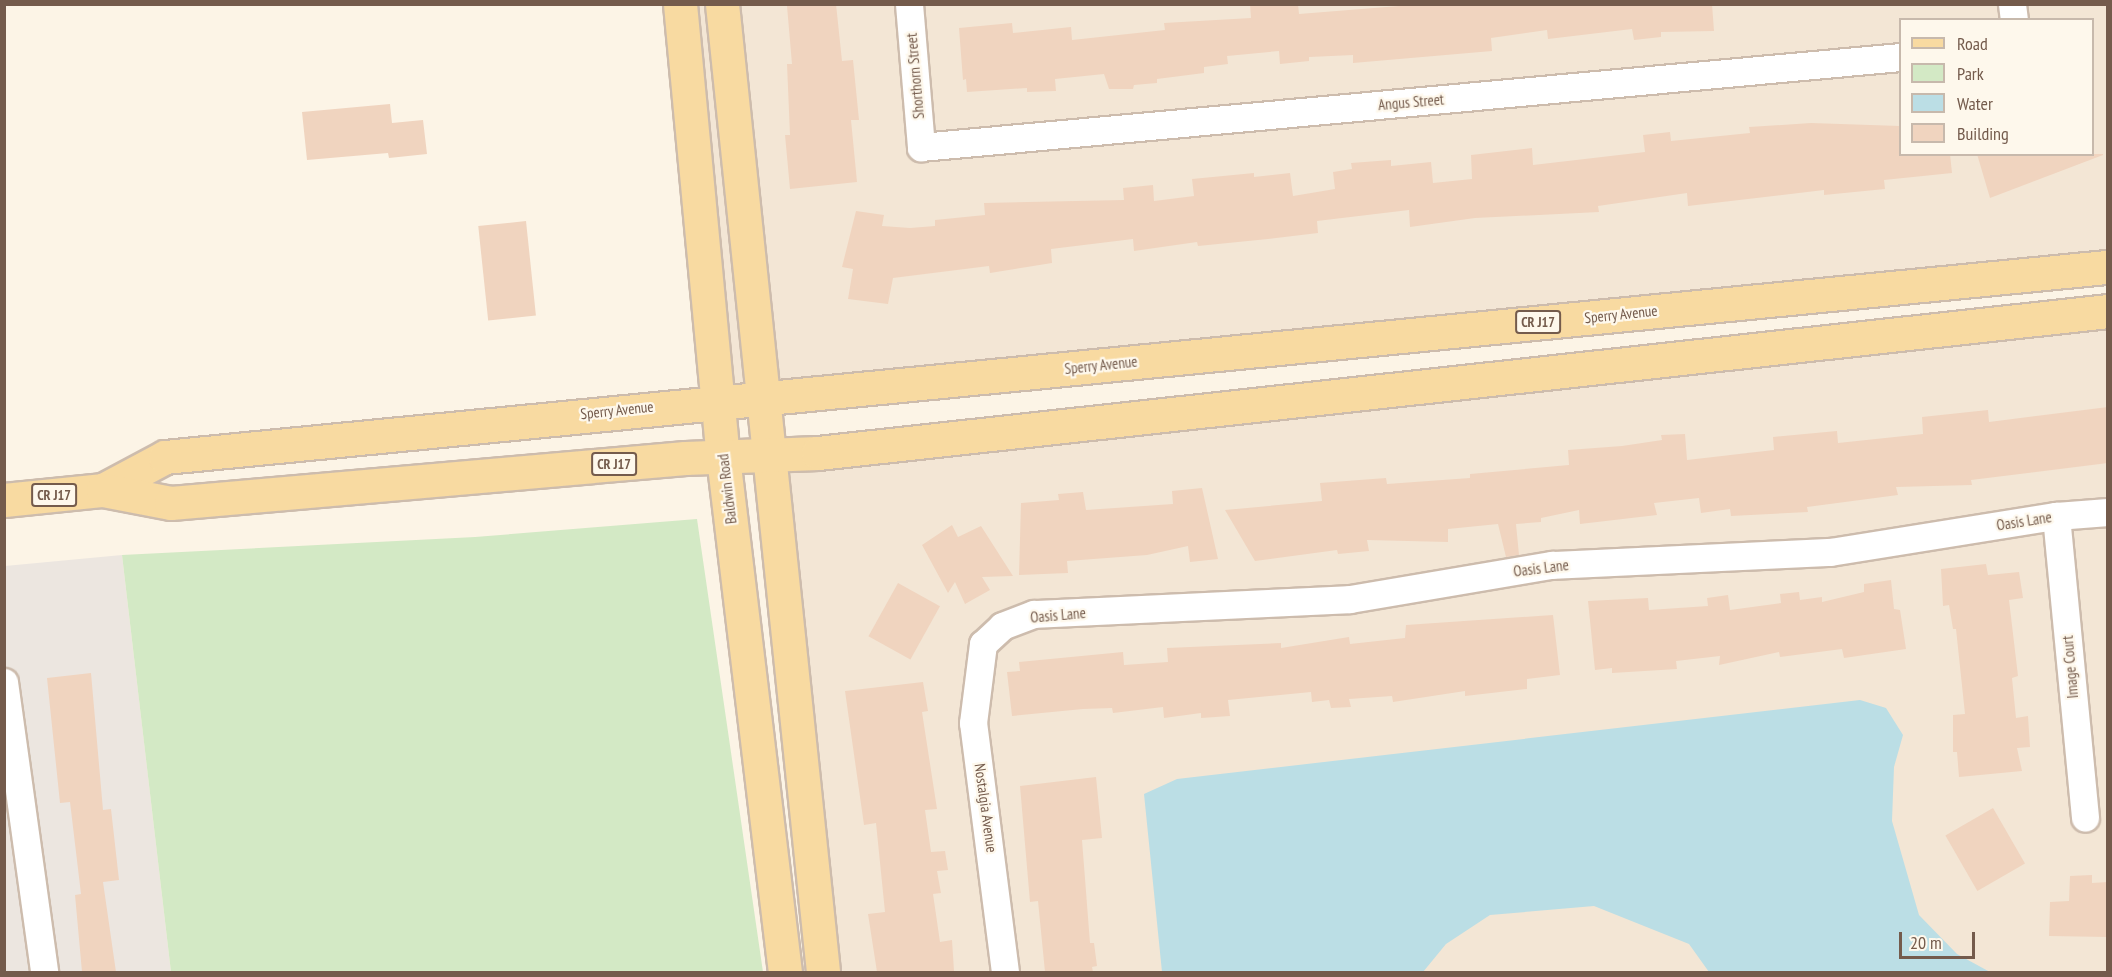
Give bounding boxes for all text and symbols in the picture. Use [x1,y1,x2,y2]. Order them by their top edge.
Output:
legend [1899,18,2094,156]
street label: Shorthorn Street [902,32,928,120]
text: Road [1957,32,1988,55]
text: Park [1957,62,1984,85]
street label: Angus Street [1377,90,1445,114]
text: Water [1957,92,1993,115]
text: Building [1957,122,2009,145]
street label: Sperry Avenue [1583,301,1659,327]
road number: CR J17 [1514,311,1562,333]
street label: Sperry Avenue [1063,352,1139,378]
street label: Sperry Avenue [579,397,655,423]
road number: CR J17 [590,453,638,475]
street label: Baldwin Road [714,453,740,525]
road number: CR J17 [30,484,78,506]
street label: Oasis Lane [1995,508,2053,534]
street label: Oasis Lane [1512,556,1570,580]
street label: Oasis Lane [1030,604,1086,626]
street label: Image Court [2058,635,2082,699]
street label: Nostalgia Avenue [971,762,1001,854]
scale bar [1902,920,1978,958]
text: 20 m [1910,931,1942,954]

